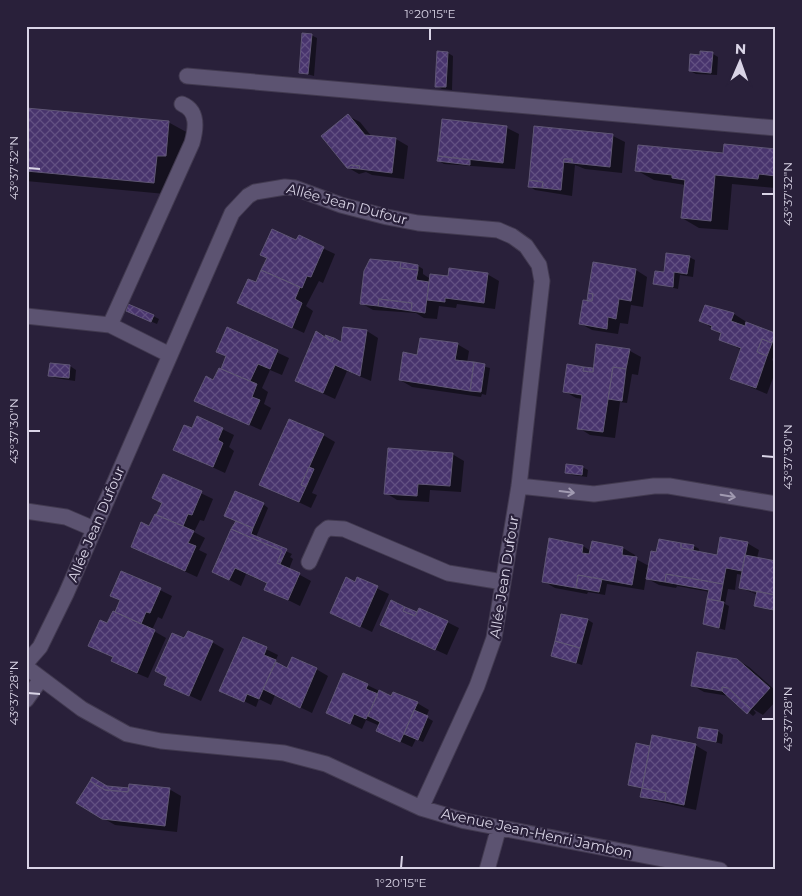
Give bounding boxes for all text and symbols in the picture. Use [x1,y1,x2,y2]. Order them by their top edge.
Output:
text: 1°20'15"E [404,6,456,21]
north arrow [714,38,764,88]
text: N [734,40,746,58]
text: 43°37'32"N [6,136,21,200]
text: 43°37'32"N [780,162,795,226]
street label: Allée Jean Dufour [285,179,410,229]
text: 43°37'30"N [6,398,21,464]
text: 43°37'30"N [780,424,795,490]
street label: Allée Jean Dufour [63,463,129,585]
one-way arrow [559,487,575,497]
one-way arrow [720,491,736,501]
street label: Allée Jean Dufour [485,514,523,640]
text: 43°37'28"N [6,660,21,726]
text: 43°37'28"N [780,686,795,752]
street label: Avenue Jean-Henri Jambon [440,804,634,862]
text: 1°20'15"E [375,875,427,890]

